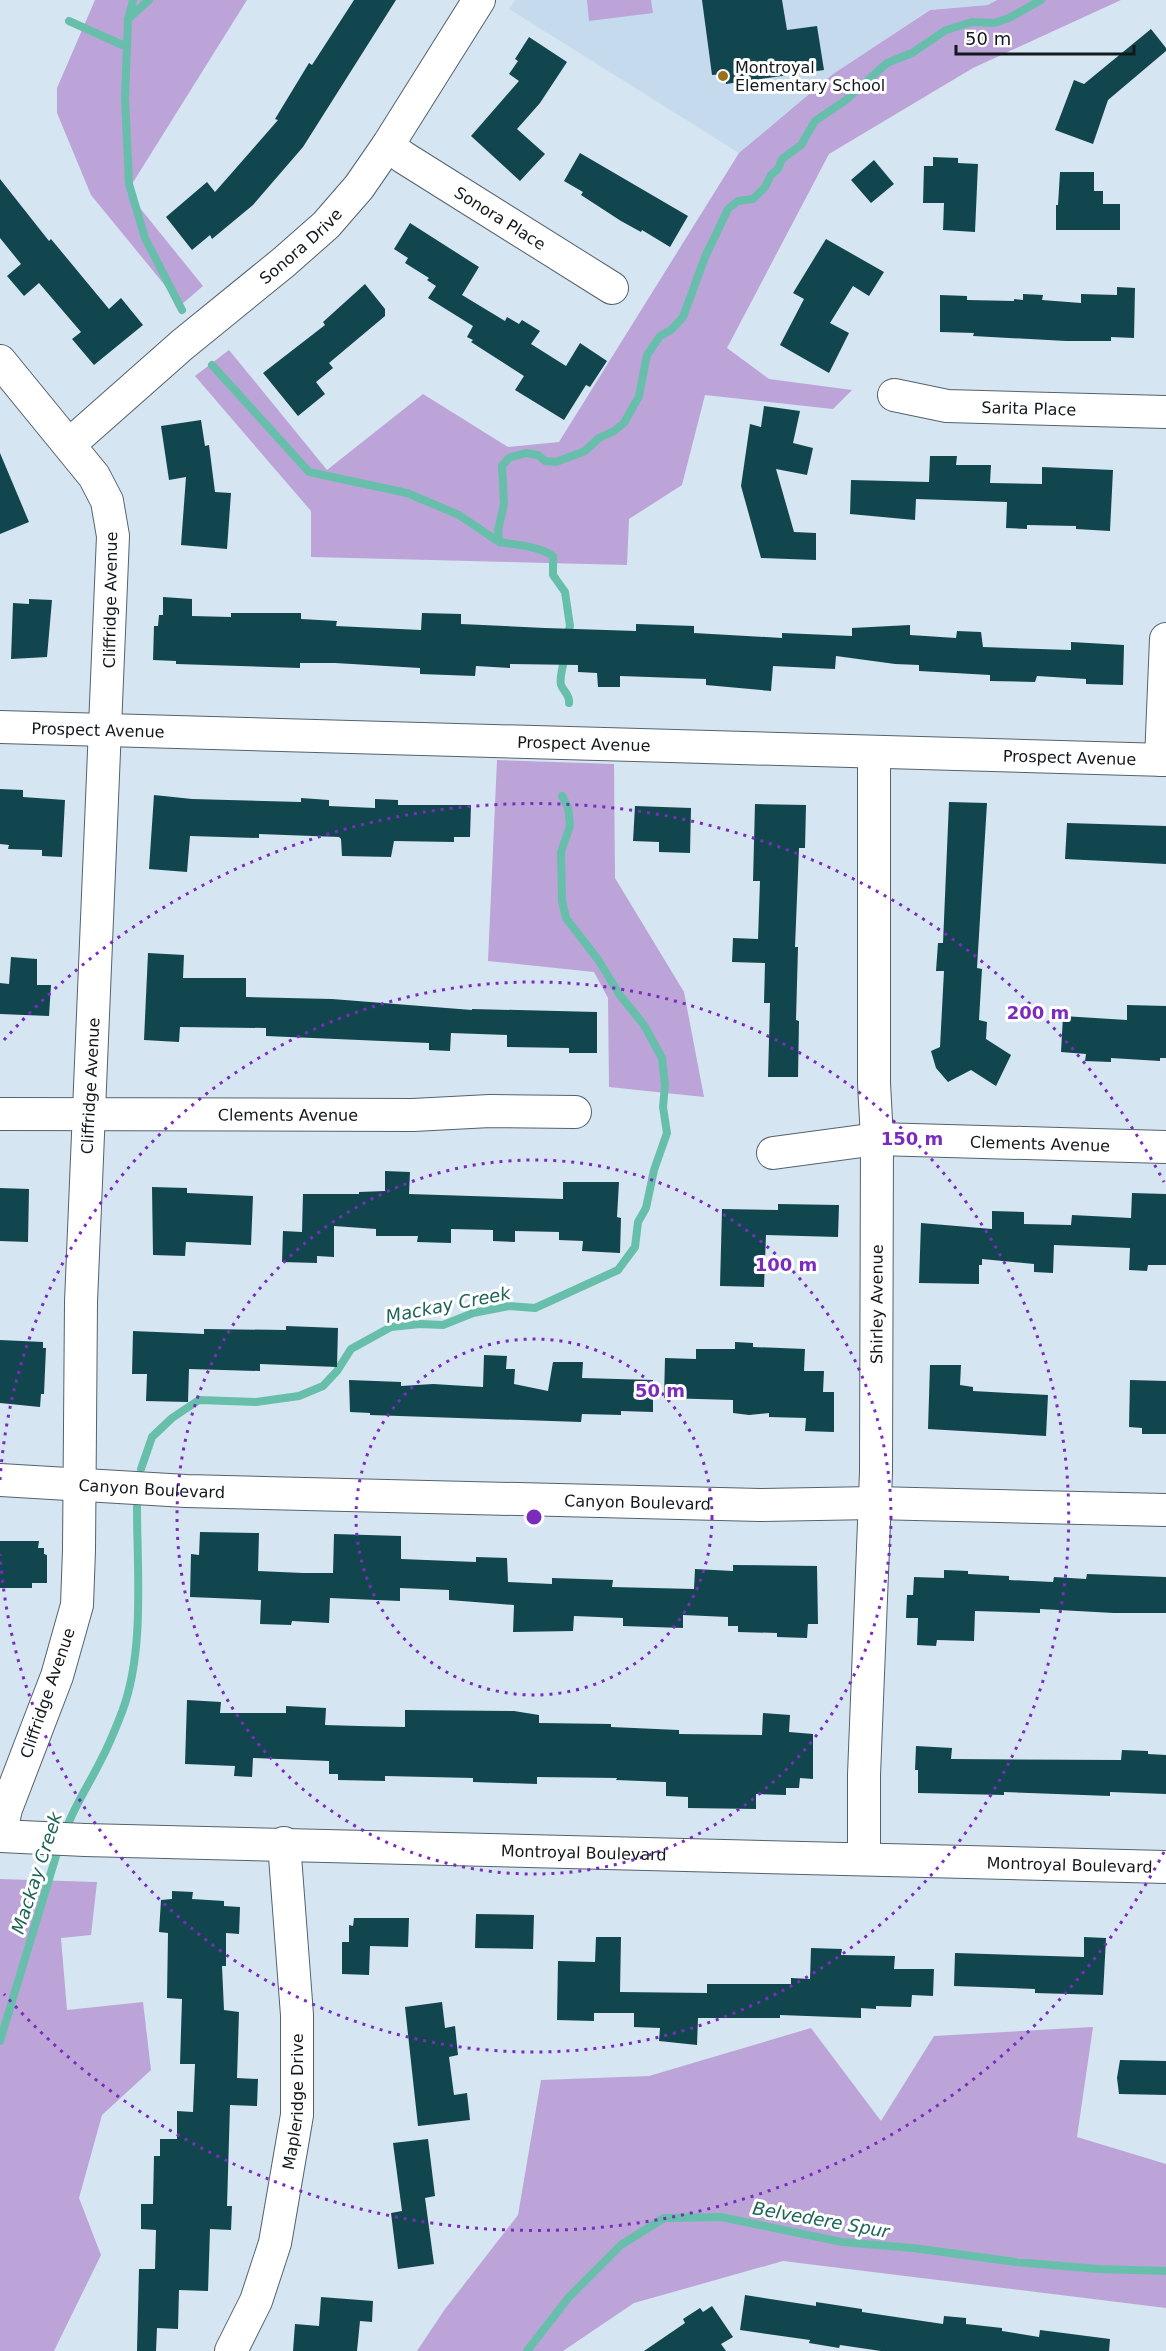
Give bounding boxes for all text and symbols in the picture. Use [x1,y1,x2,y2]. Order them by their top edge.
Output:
scale bar [956,18,1134,56]
text: 50 m [965,28,1011,49]
place label: Montroyal Elementary School [735,58,885,95]
marker: Montroyal Elementary School [716,69,730,83]
street label: Sonora Place [451,183,549,254]
street label: Sonora Drive [256,205,346,288]
street label: Sarita Place [981,398,1076,420]
street label: Cliffridge Avenue [100,531,121,669]
street label: Prospect Avenue [31,719,165,742]
street label: Prospect Avenue [517,733,651,755]
street label: Prospect Avenue [1003,746,1136,769]
text: 200 m [1007,1002,1069,1023]
street label: Cliffridge Avenue [77,1017,104,1155]
street label: Clements Avenue [218,1106,358,1125]
text: 150 m [881,1128,943,1149]
street label: Clements Avenue [970,1133,1110,1155]
street label: Shirley Avenue [867,1244,887,1364]
text: 100 m [755,1254,817,1275]
water label: Mackay Creek [384,1282,514,1327]
text: 50 m [635,1380,685,1401]
street label: Canyon Boulevard [78,1476,225,1502]
street label: Canyon Boulevard [564,1491,711,1514]
centre of rings [524,1507,544,1527]
street label: Cliffridge Avenue [16,1625,79,1761]
water label: Mackay Creek [7,1808,67,1936]
street label: Montroyal Boulevard [501,1841,667,1865]
street label: Montroyal Boulevard [986,1854,1153,1877]
street label: Mapleridge Drive [279,2033,307,2171]
water label: Belvedere Spur [751,2197,893,2242]

